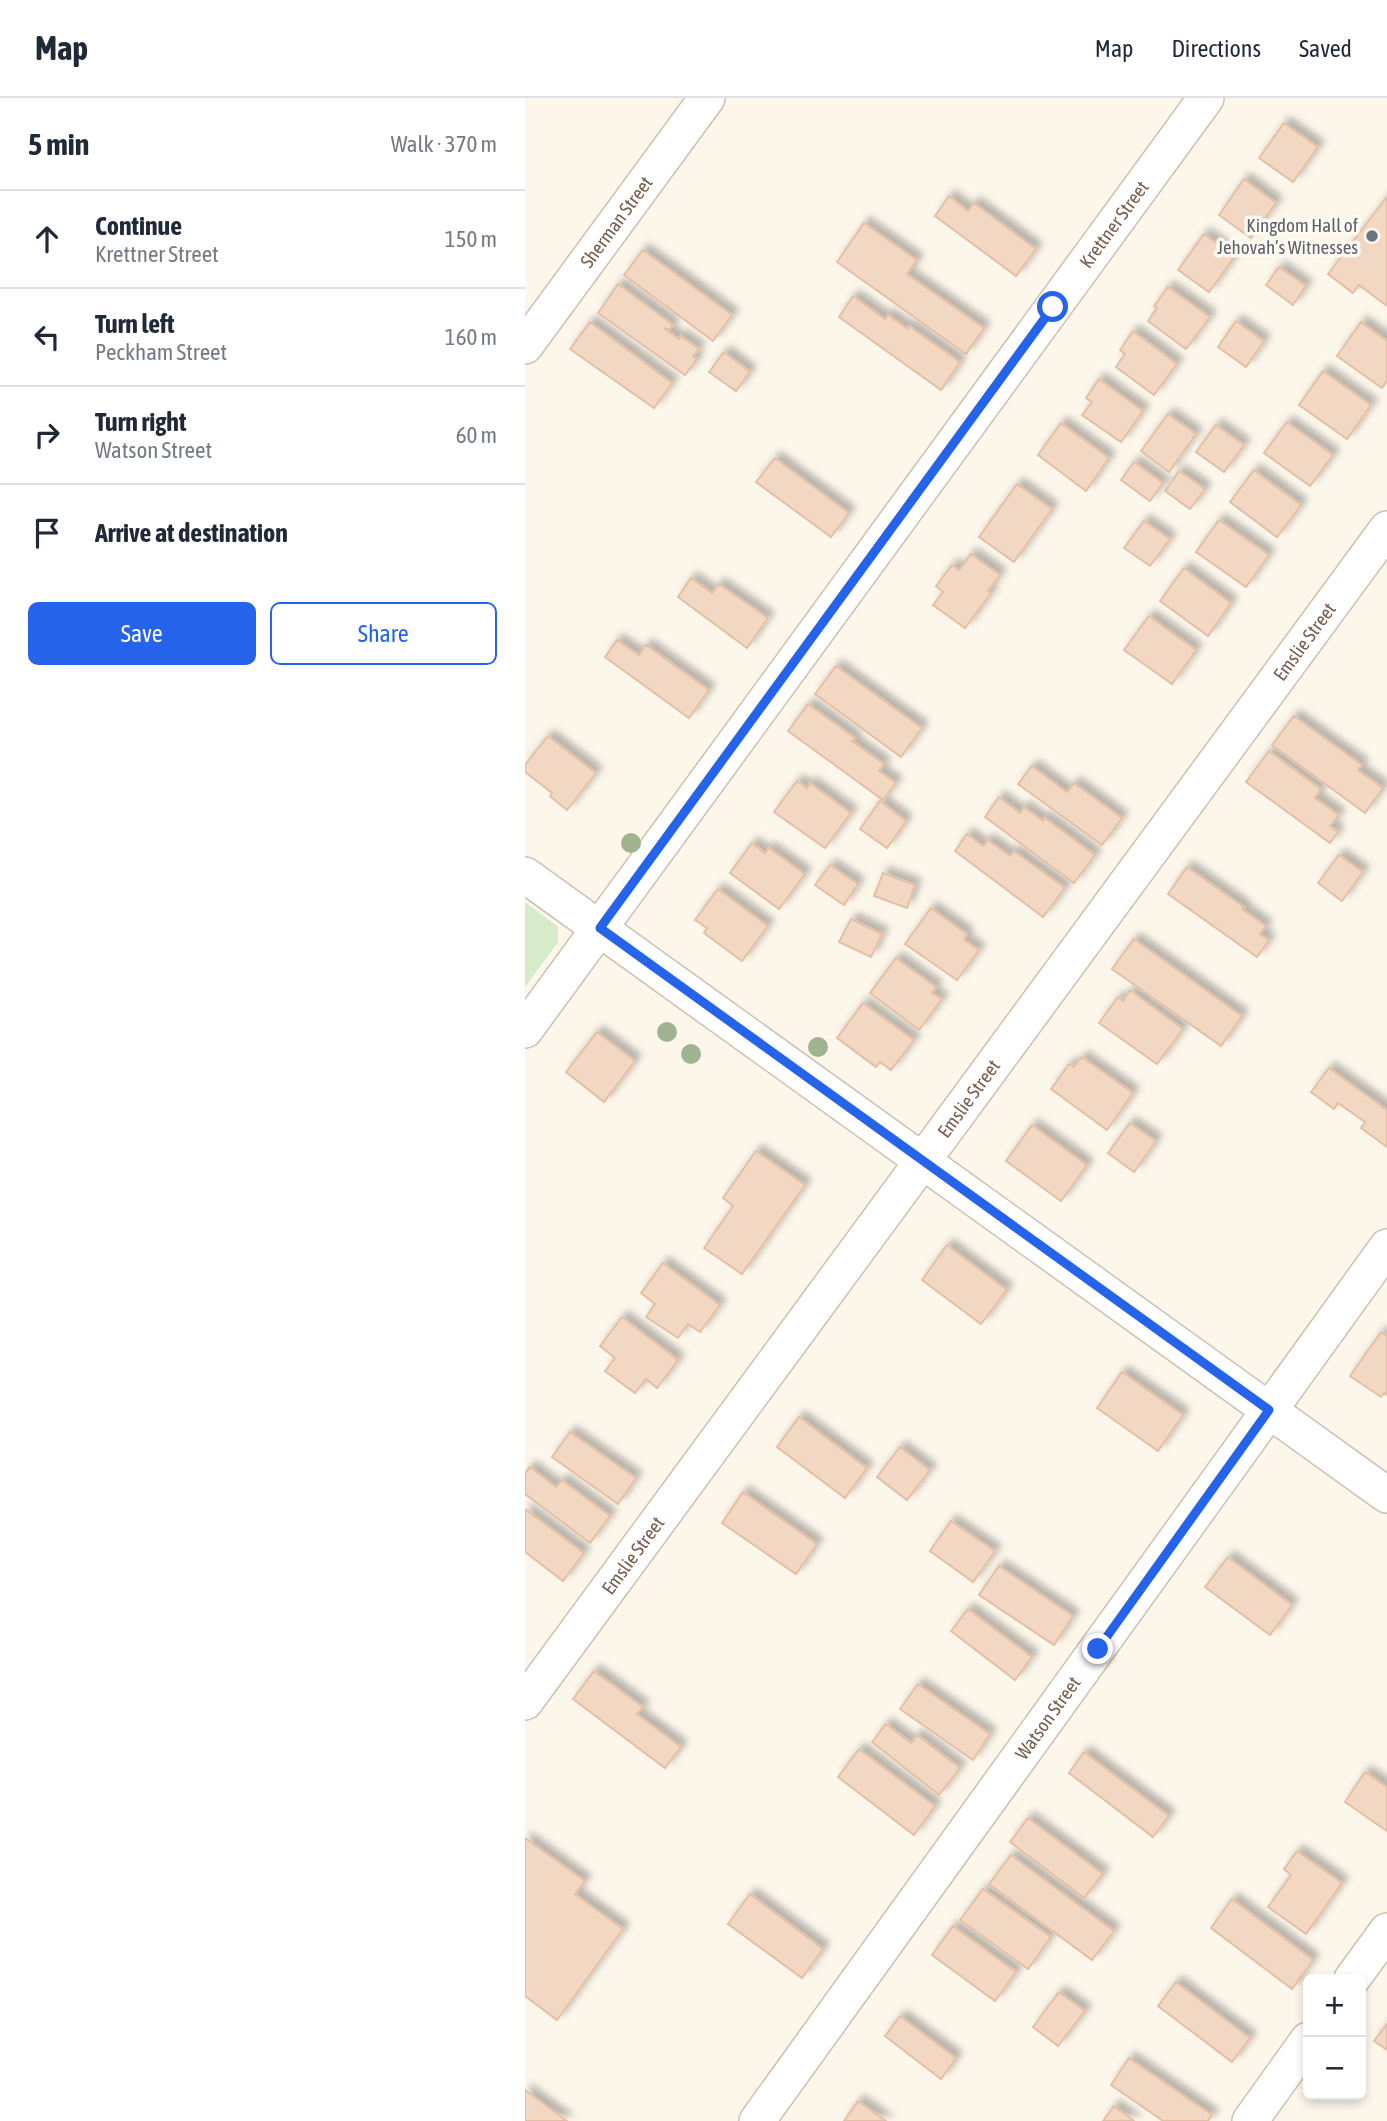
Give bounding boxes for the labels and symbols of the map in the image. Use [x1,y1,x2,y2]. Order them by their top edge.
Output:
street label: Sherman Street [575,172,657,272]
street label: Krettner Street [1075,176,1153,272]
place label: Kingdom Hall of Jehovah’s Witnesses [1217,214,1358,258]
marker: Kingdom Hall of Jehovah’s Witnesses [1364,228,1380,244]
route start [1037,291,1068,322]
street label: Emslie Street [1269,598,1340,685]
street label: Emslie Street [933,1055,1004,1142]
street label: Emslie Street [597,1512,669,1598]
route end [1082,1633,1113,1664]
street label: Watson Street [1010,1672,1085,1764]

